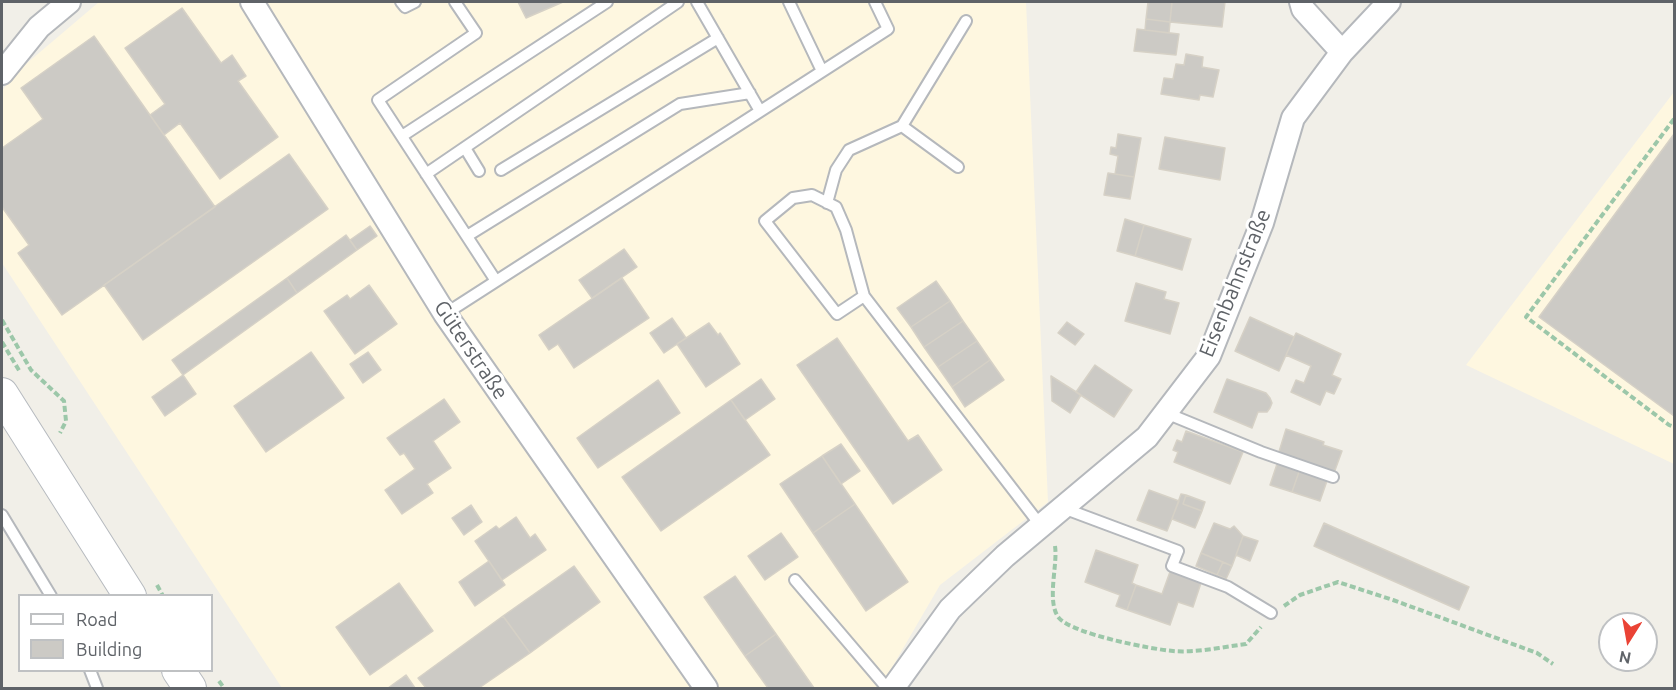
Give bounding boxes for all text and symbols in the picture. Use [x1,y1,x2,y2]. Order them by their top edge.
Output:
street label: Eisenbahnstraße [1194,205,1276,361]
street label: Güterstraße [429,296,513,404]
legend [18,594,213,672]
text: Road [76,609,118,629]
north arrow [1598,612,1658,672]
text: Building [76,639,142,659]
text: N [1617,648,1633,668]

